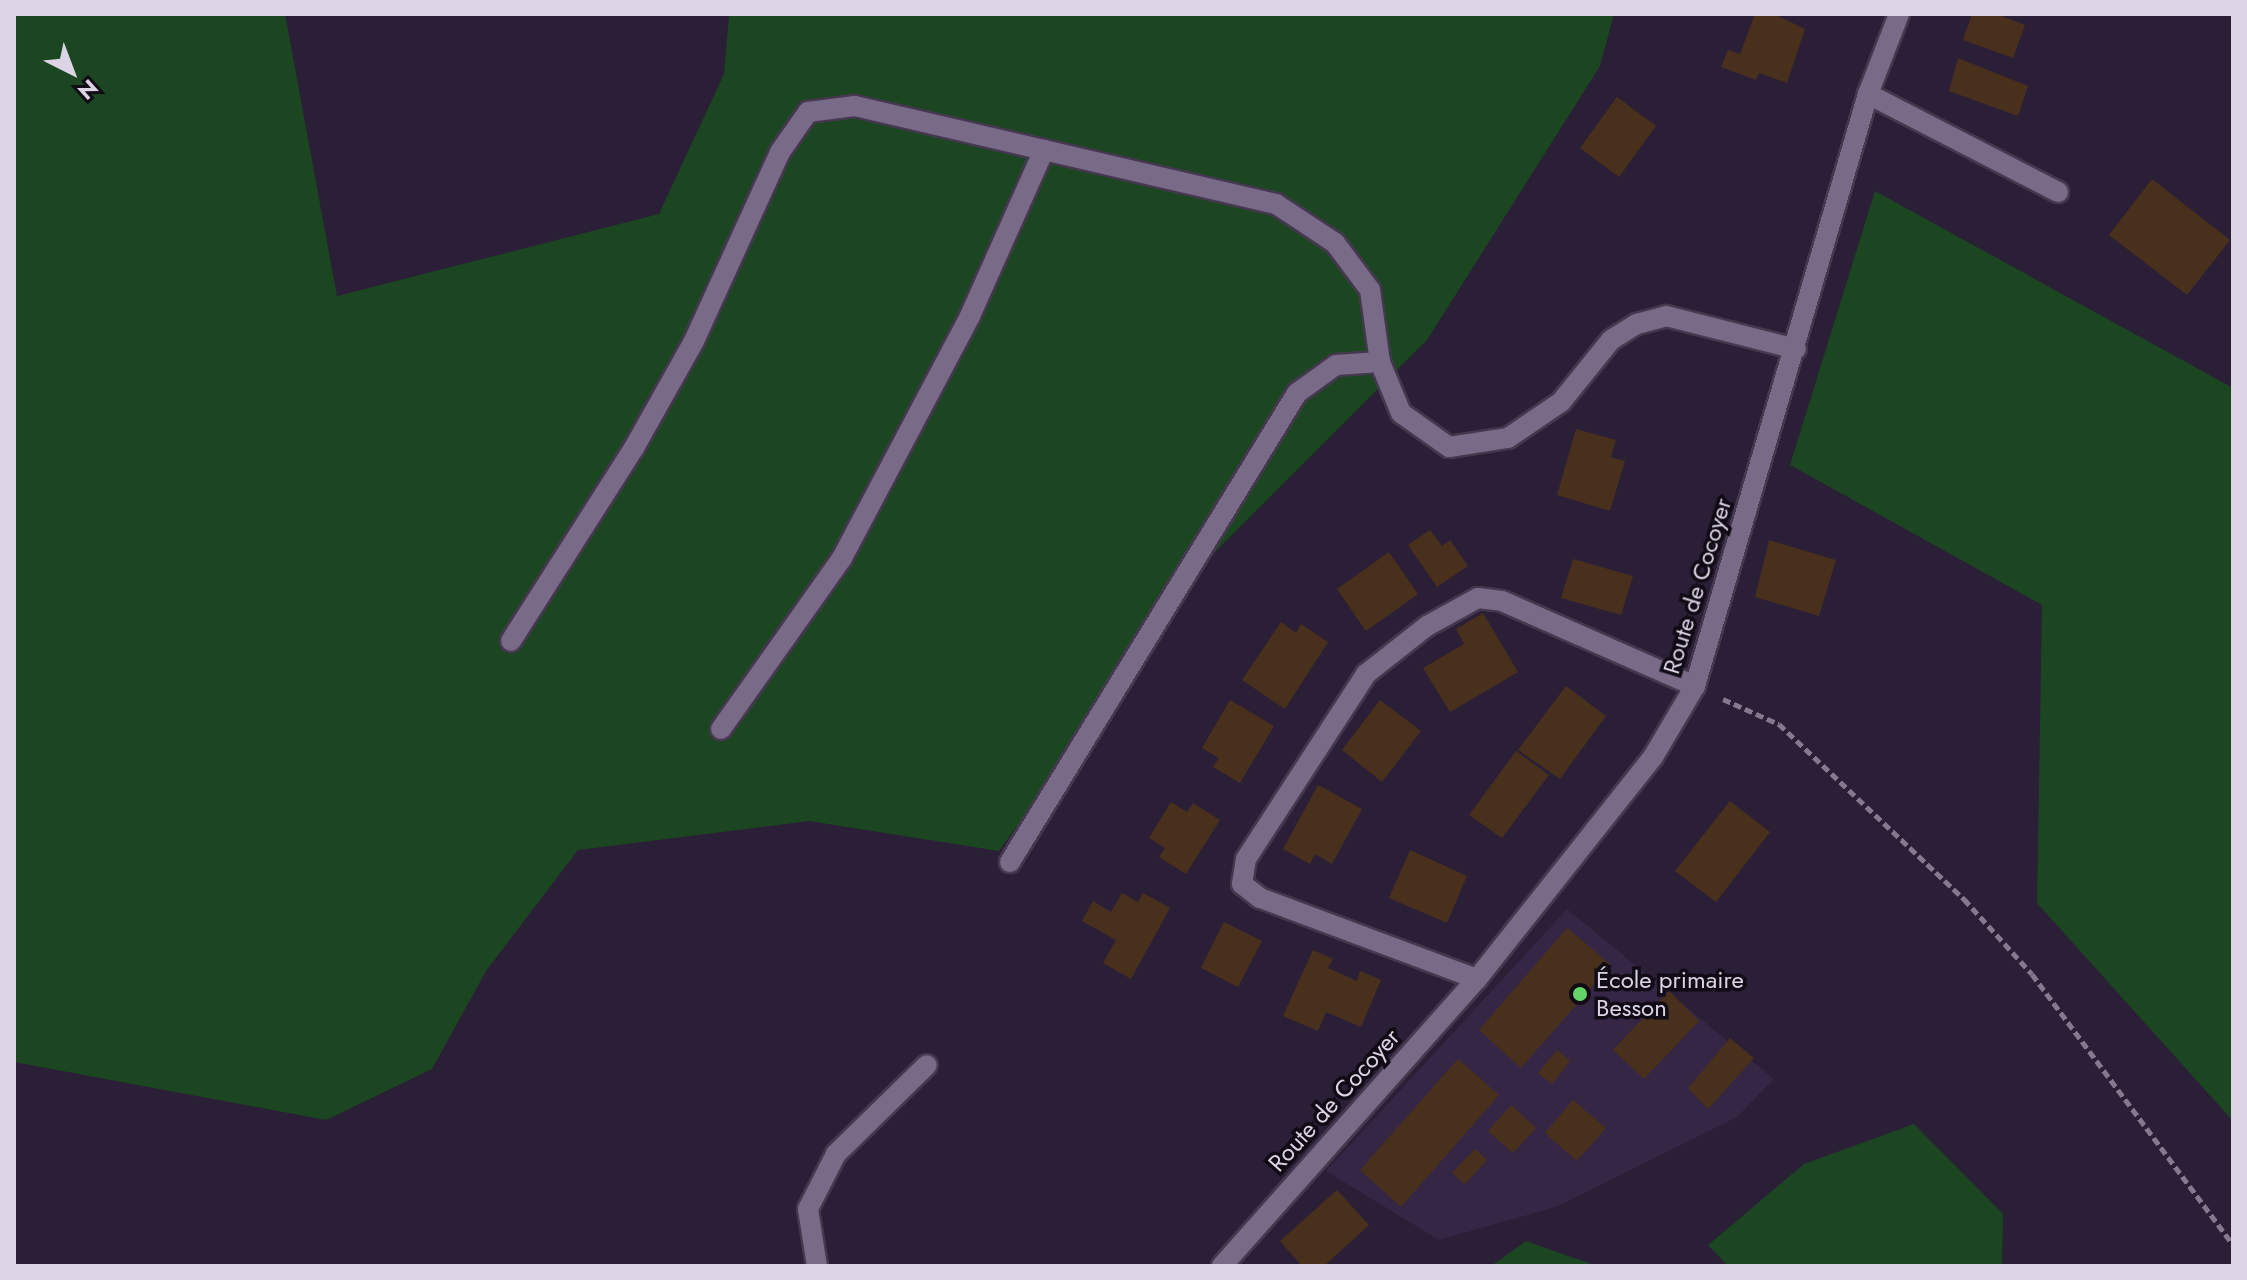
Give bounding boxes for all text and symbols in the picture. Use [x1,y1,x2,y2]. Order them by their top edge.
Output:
north arrow [32,32,112,112]
text: N [71,72,105,108]
street label: Route de Cocoyer [1657,495,1737,677]
place label: École primaire Besson [1596,966,1744,1022]
marker: École primaire Besson [1571,985,1589,1003]
street label: Route de Cocoyer [1262,1023,1406,1177]

